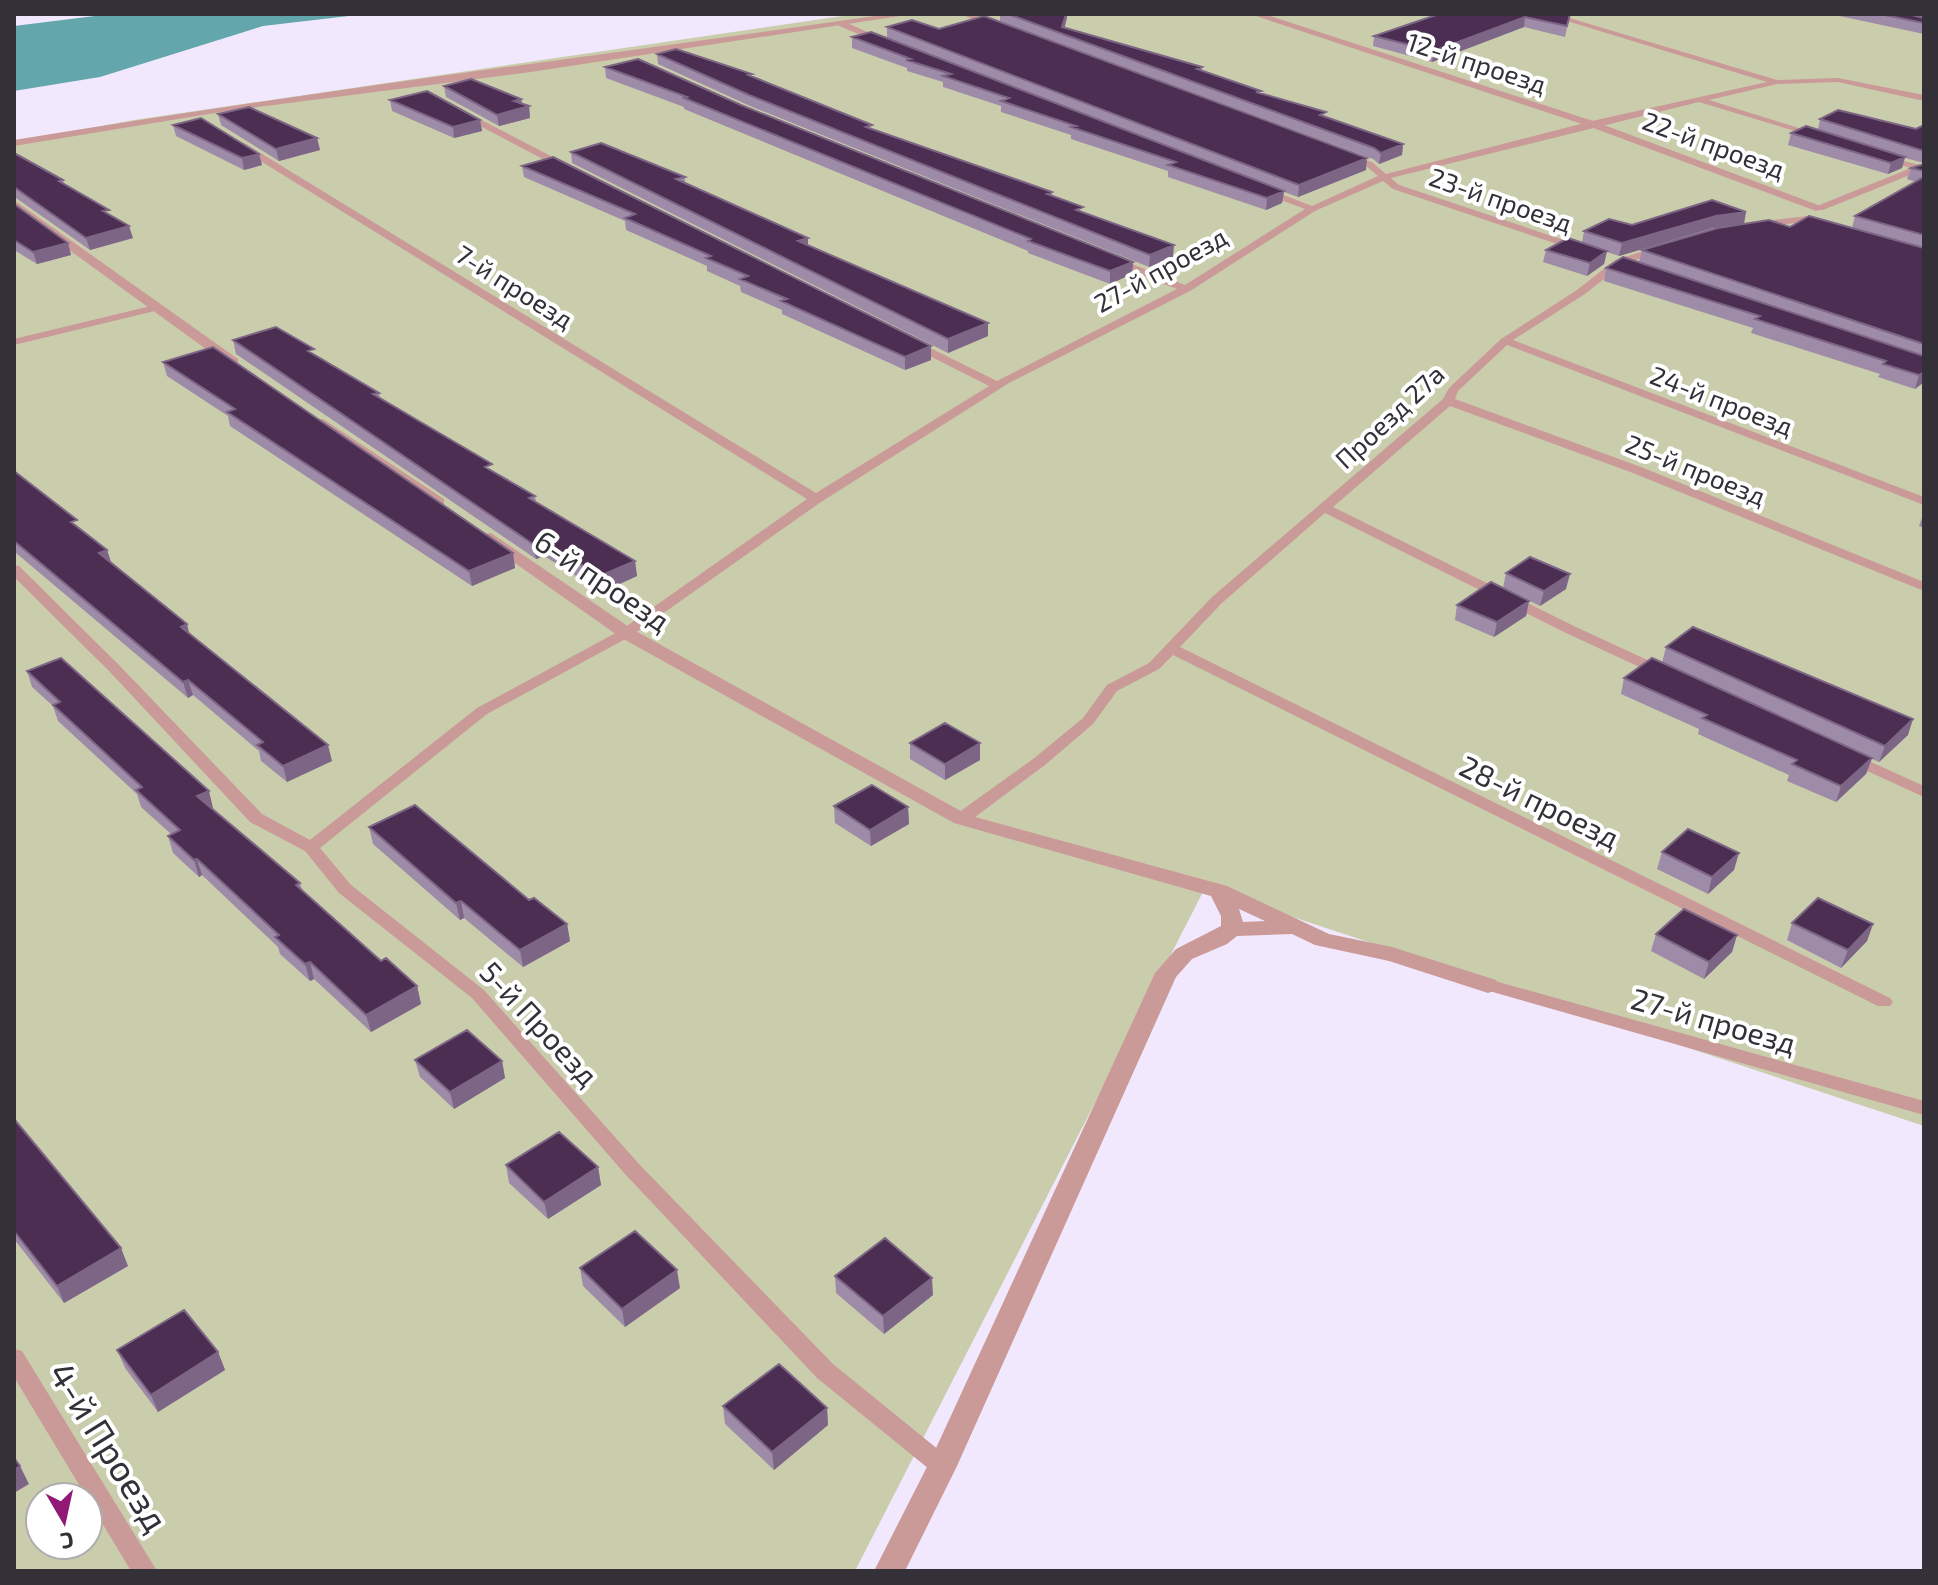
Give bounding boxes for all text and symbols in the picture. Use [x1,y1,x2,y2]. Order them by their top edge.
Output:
street label: 12-й проезд [1403,25,1551,99]
street label: 22-й проезд [1639,104,1789,184]
street label: 23-й проезд [1426,160,1576,238]
street label: 27-й проезд [1088,220,1232,318]
street label: 7-й проезд [451,238,579,334]
street label: Проезд 27а [1328,358,1450,474]
street label: 24-й проезд [1646,359,1798,441]
street label: 25-й проезд [1621,427,1771,511]
street label: 6-й проезд [529,522,677,638]
street label: 28-й проезд [1454,747,1626,855]
street label: 5-й Проезд [473,953,607,1093]
street label: 27-й проезд [1627,979,1801,1061]
street label: 4-й Проезд [41,1353,179,1539]
north arrow [24,1481,104,1561]
text: С [59,1528,76,1556]

